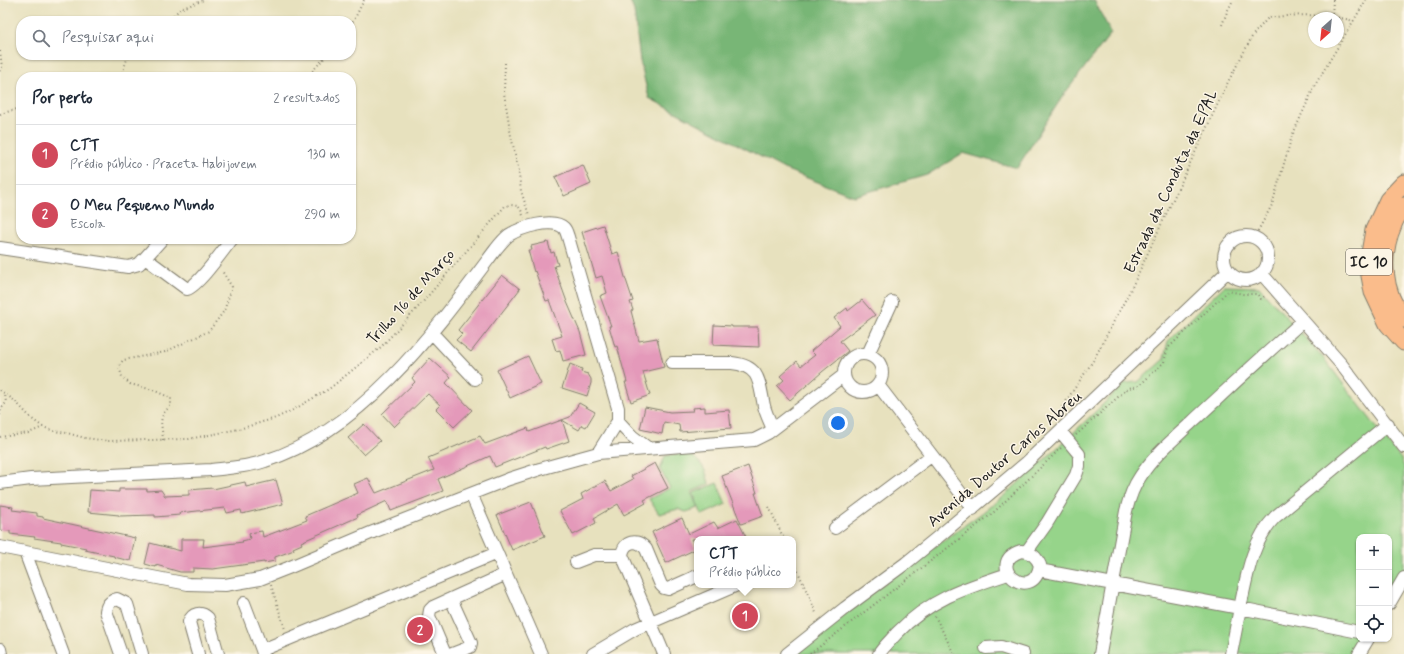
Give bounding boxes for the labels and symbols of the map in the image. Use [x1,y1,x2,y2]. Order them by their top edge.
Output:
north arrow [1308,12,1344,48]
street label: Estrada da Conduta da EPAL [1119,86,1223,277]
street label: Trilho 16 de Março [362,244,460,350]
road number: IC 10 [1346,249,1392,275]
street label: Avenida Doutor Carlos Abreu [923,386,1087,532]
your location [828,413,848,433]
pin: 1 [732,601,758,631]
pin: 2 [407,615,433,645]

